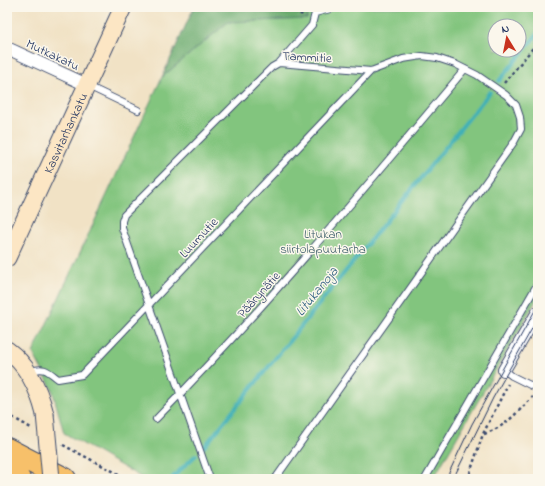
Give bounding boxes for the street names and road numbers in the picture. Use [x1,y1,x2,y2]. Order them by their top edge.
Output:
street label: Mutkakatu [23,35,82,76]
street label: Tammitie [282,47,332,68]
street label: Kasvitarhankatu [39,90,93,177]
street label: Luumutie [175,213,223,263]
street label: Päärynätie [233,267,286,323]

